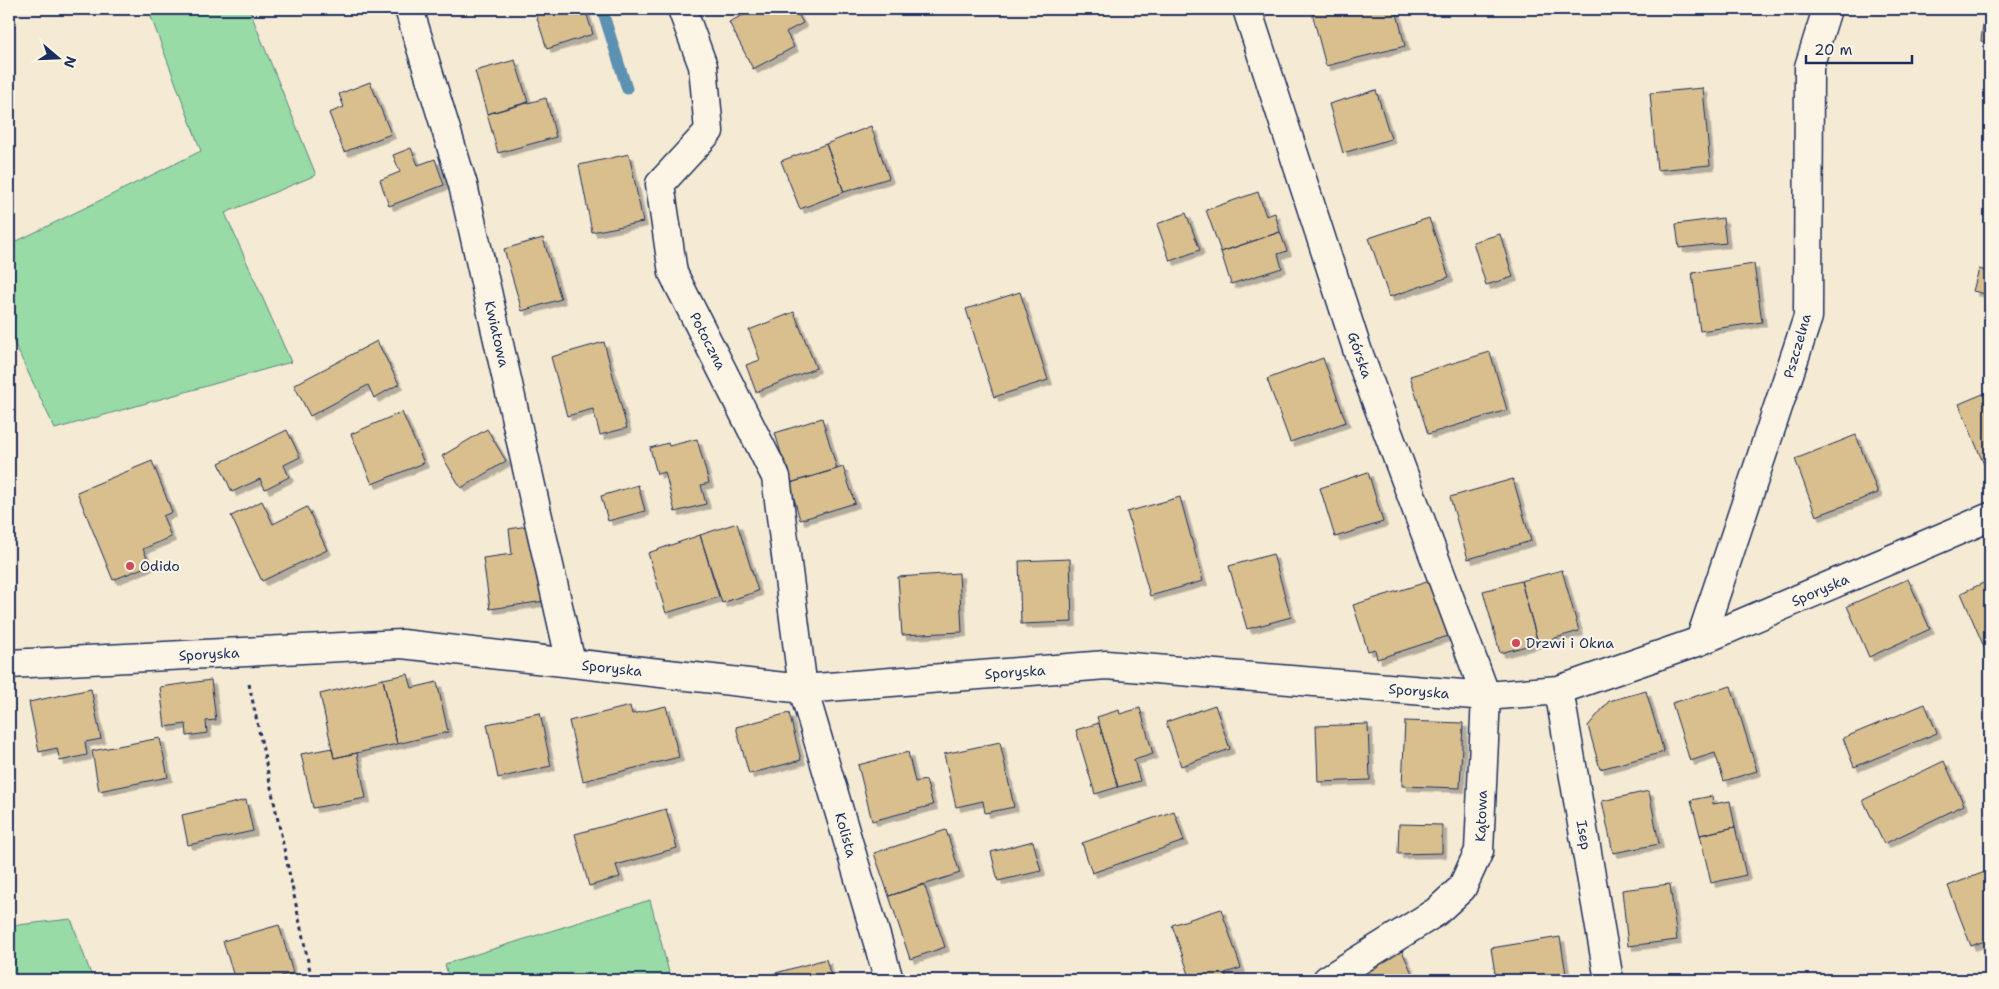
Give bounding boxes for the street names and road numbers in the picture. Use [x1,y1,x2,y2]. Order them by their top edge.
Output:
street label: Kwiatowa [481,299,513,369]
street label: Potoczna [686,309,730,373]
street label: Pszczelna [1779,311,1815,380]
street label: Górska [1344,329,1376,381]
street label: Sporyska [1788,570,1852,610]
street label: Sporyska [178,643,240,665]
street label: Sporyska [581,656,643,680]
street label: Sporyska [984,661,1046,683]
street label: Sporyska [1388,679,1450,703]
street label: Kątowa [1471,789,1491,842]
street label: Kolista [831,811,861,860]
street label: Isep [1573,819,1595,851]

